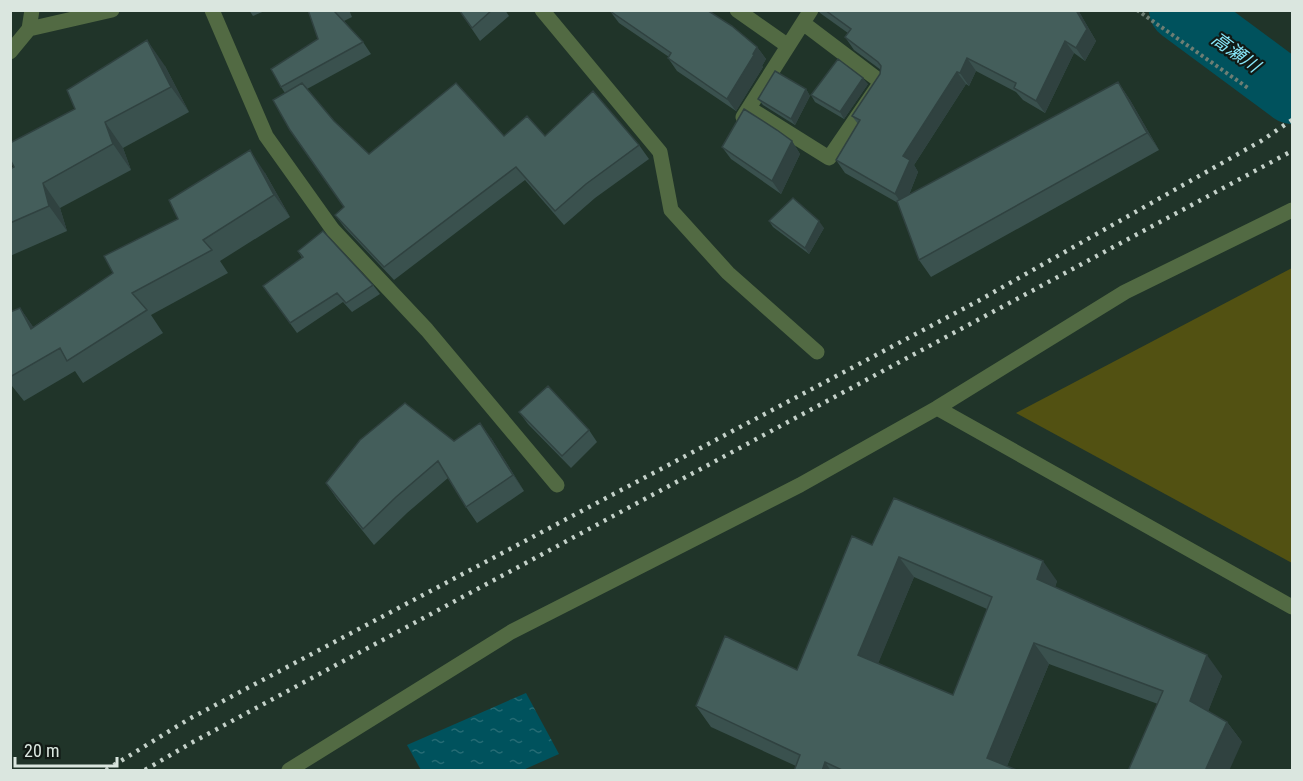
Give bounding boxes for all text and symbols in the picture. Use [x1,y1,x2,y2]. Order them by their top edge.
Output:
water label: 高瀬川 [1208,28,1266,78]
scale bar [15,730,117,768]
text: 20 m [24,740,59,761]

